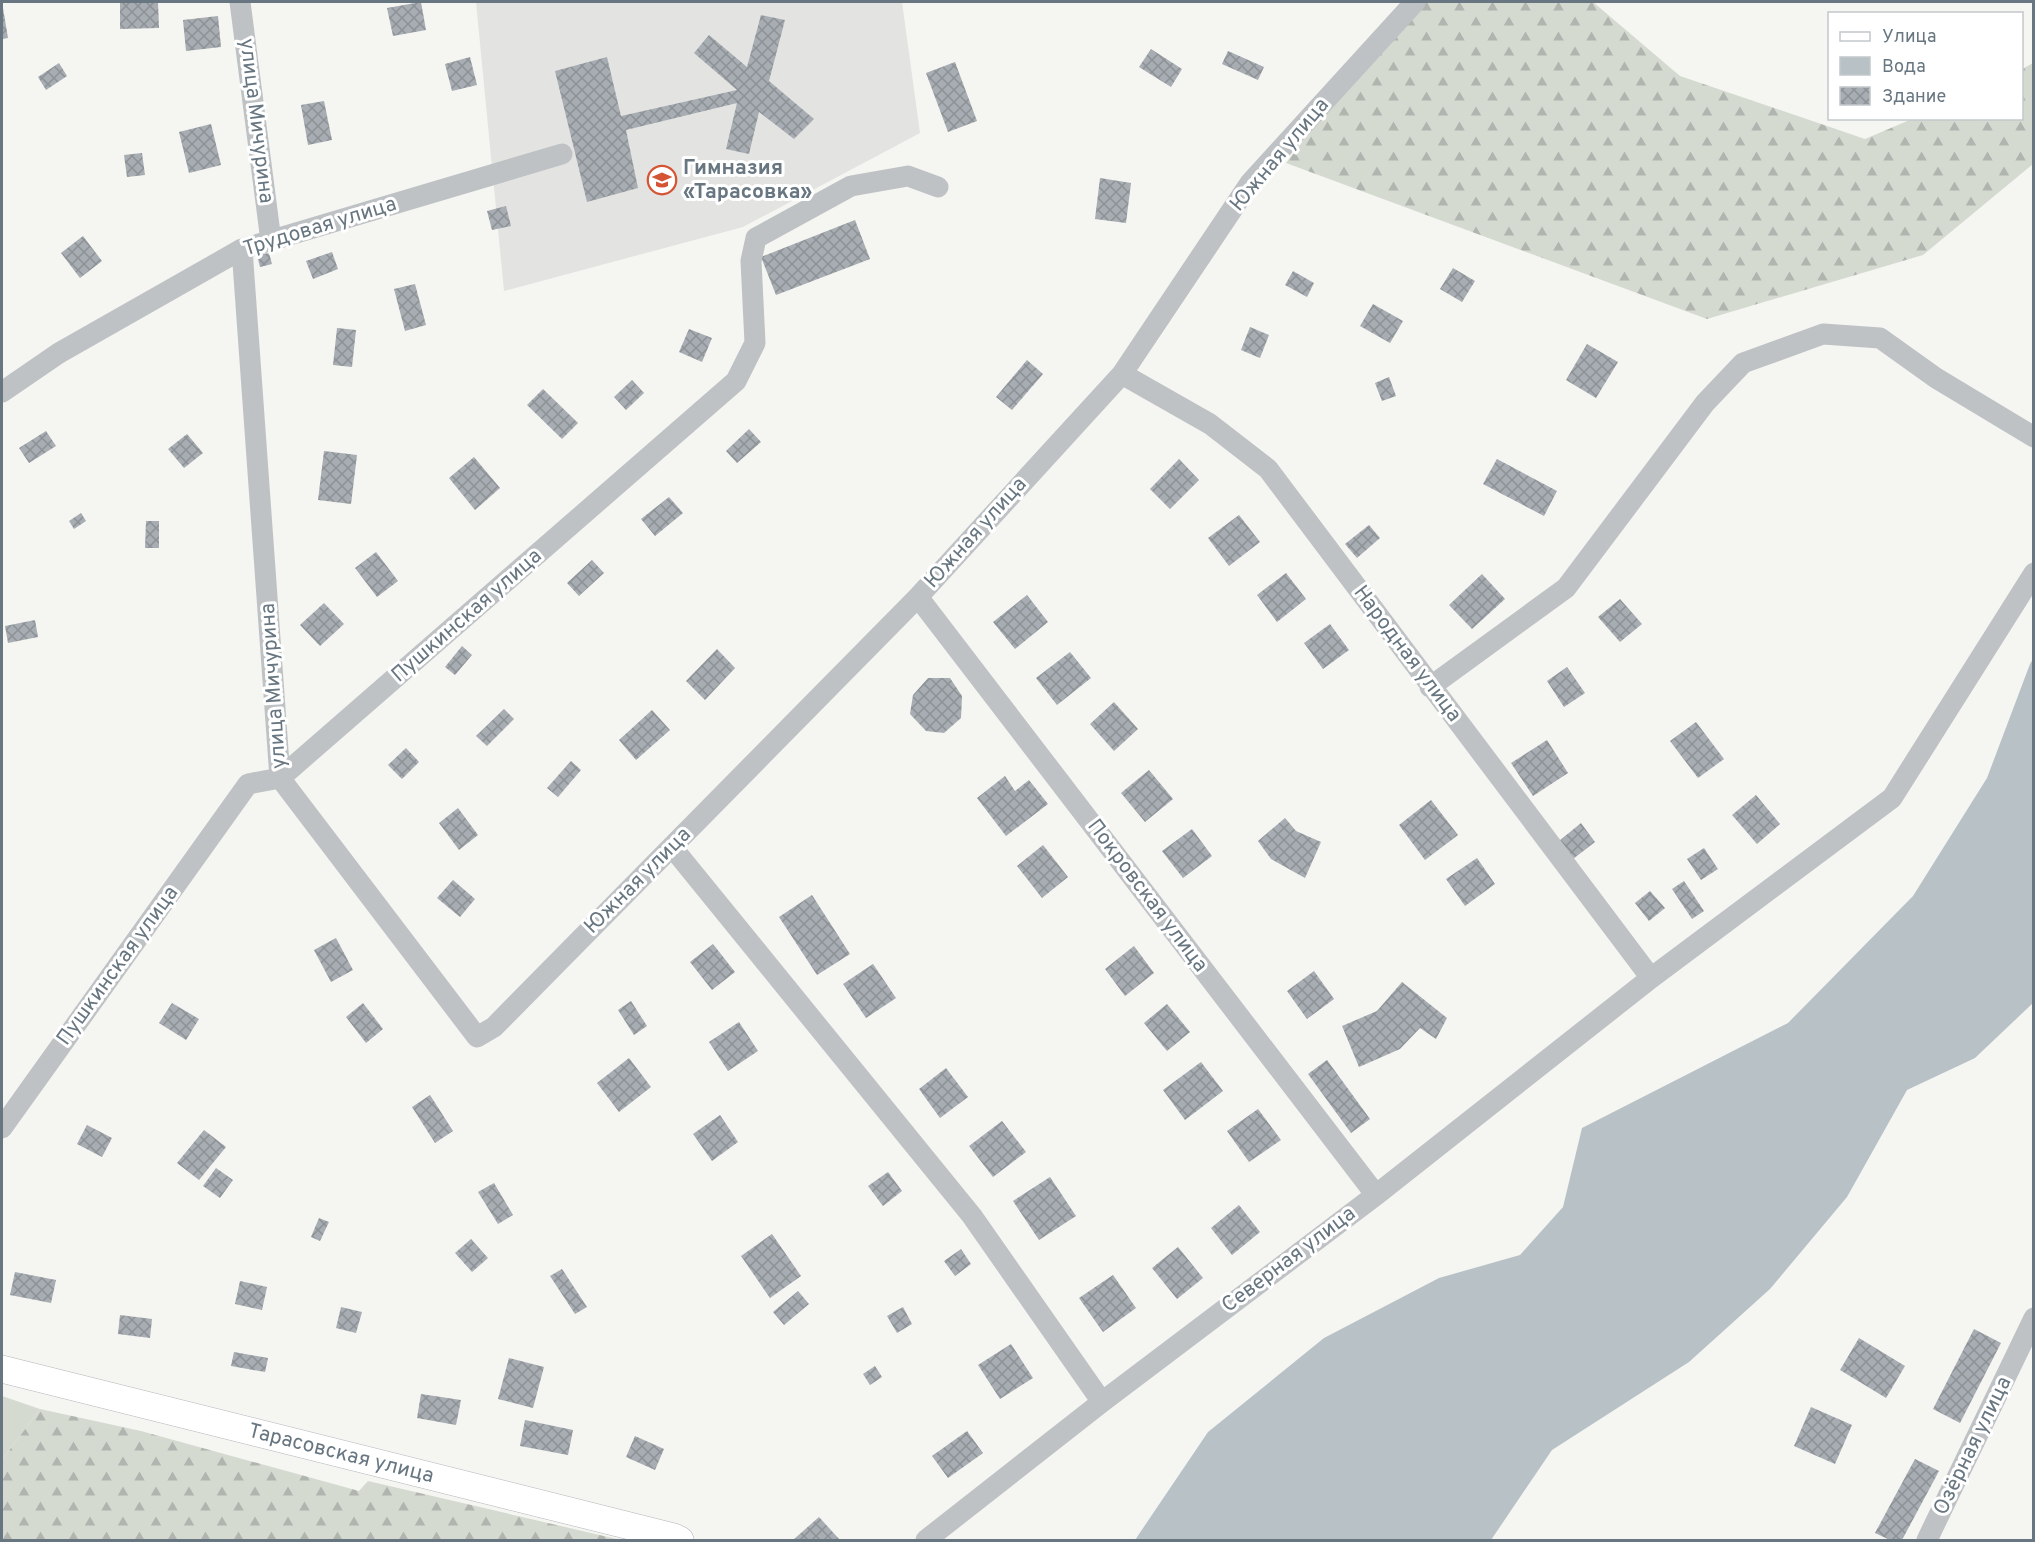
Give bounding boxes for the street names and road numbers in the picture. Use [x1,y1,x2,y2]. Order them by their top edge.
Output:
street label: улица Мичурина [232,37,280,205]
street label: Южная улица [1224,93,1336,217]
street label: Трудовая улица [240,191,400,263]
street label: Южная улица [919,472,1033,594]
street label: Пушкинская улица [386,543,548,689]
street label: Народная улица [1347,580,1467,728]
street label: улица Мичурина [255,602,293,770]
street label: Покровская улица [1081,814,1213,978]
street label: Южная улица [579,822,697,940]
street label: Пушкинская улица [51,881,185,1051]
street label: Северная улица [1217,1201,1361,1319]
street label: Озёрная улица [1928,1372,2018,1520]
street label: Тарасовская улица [245,1418,437,1490]

